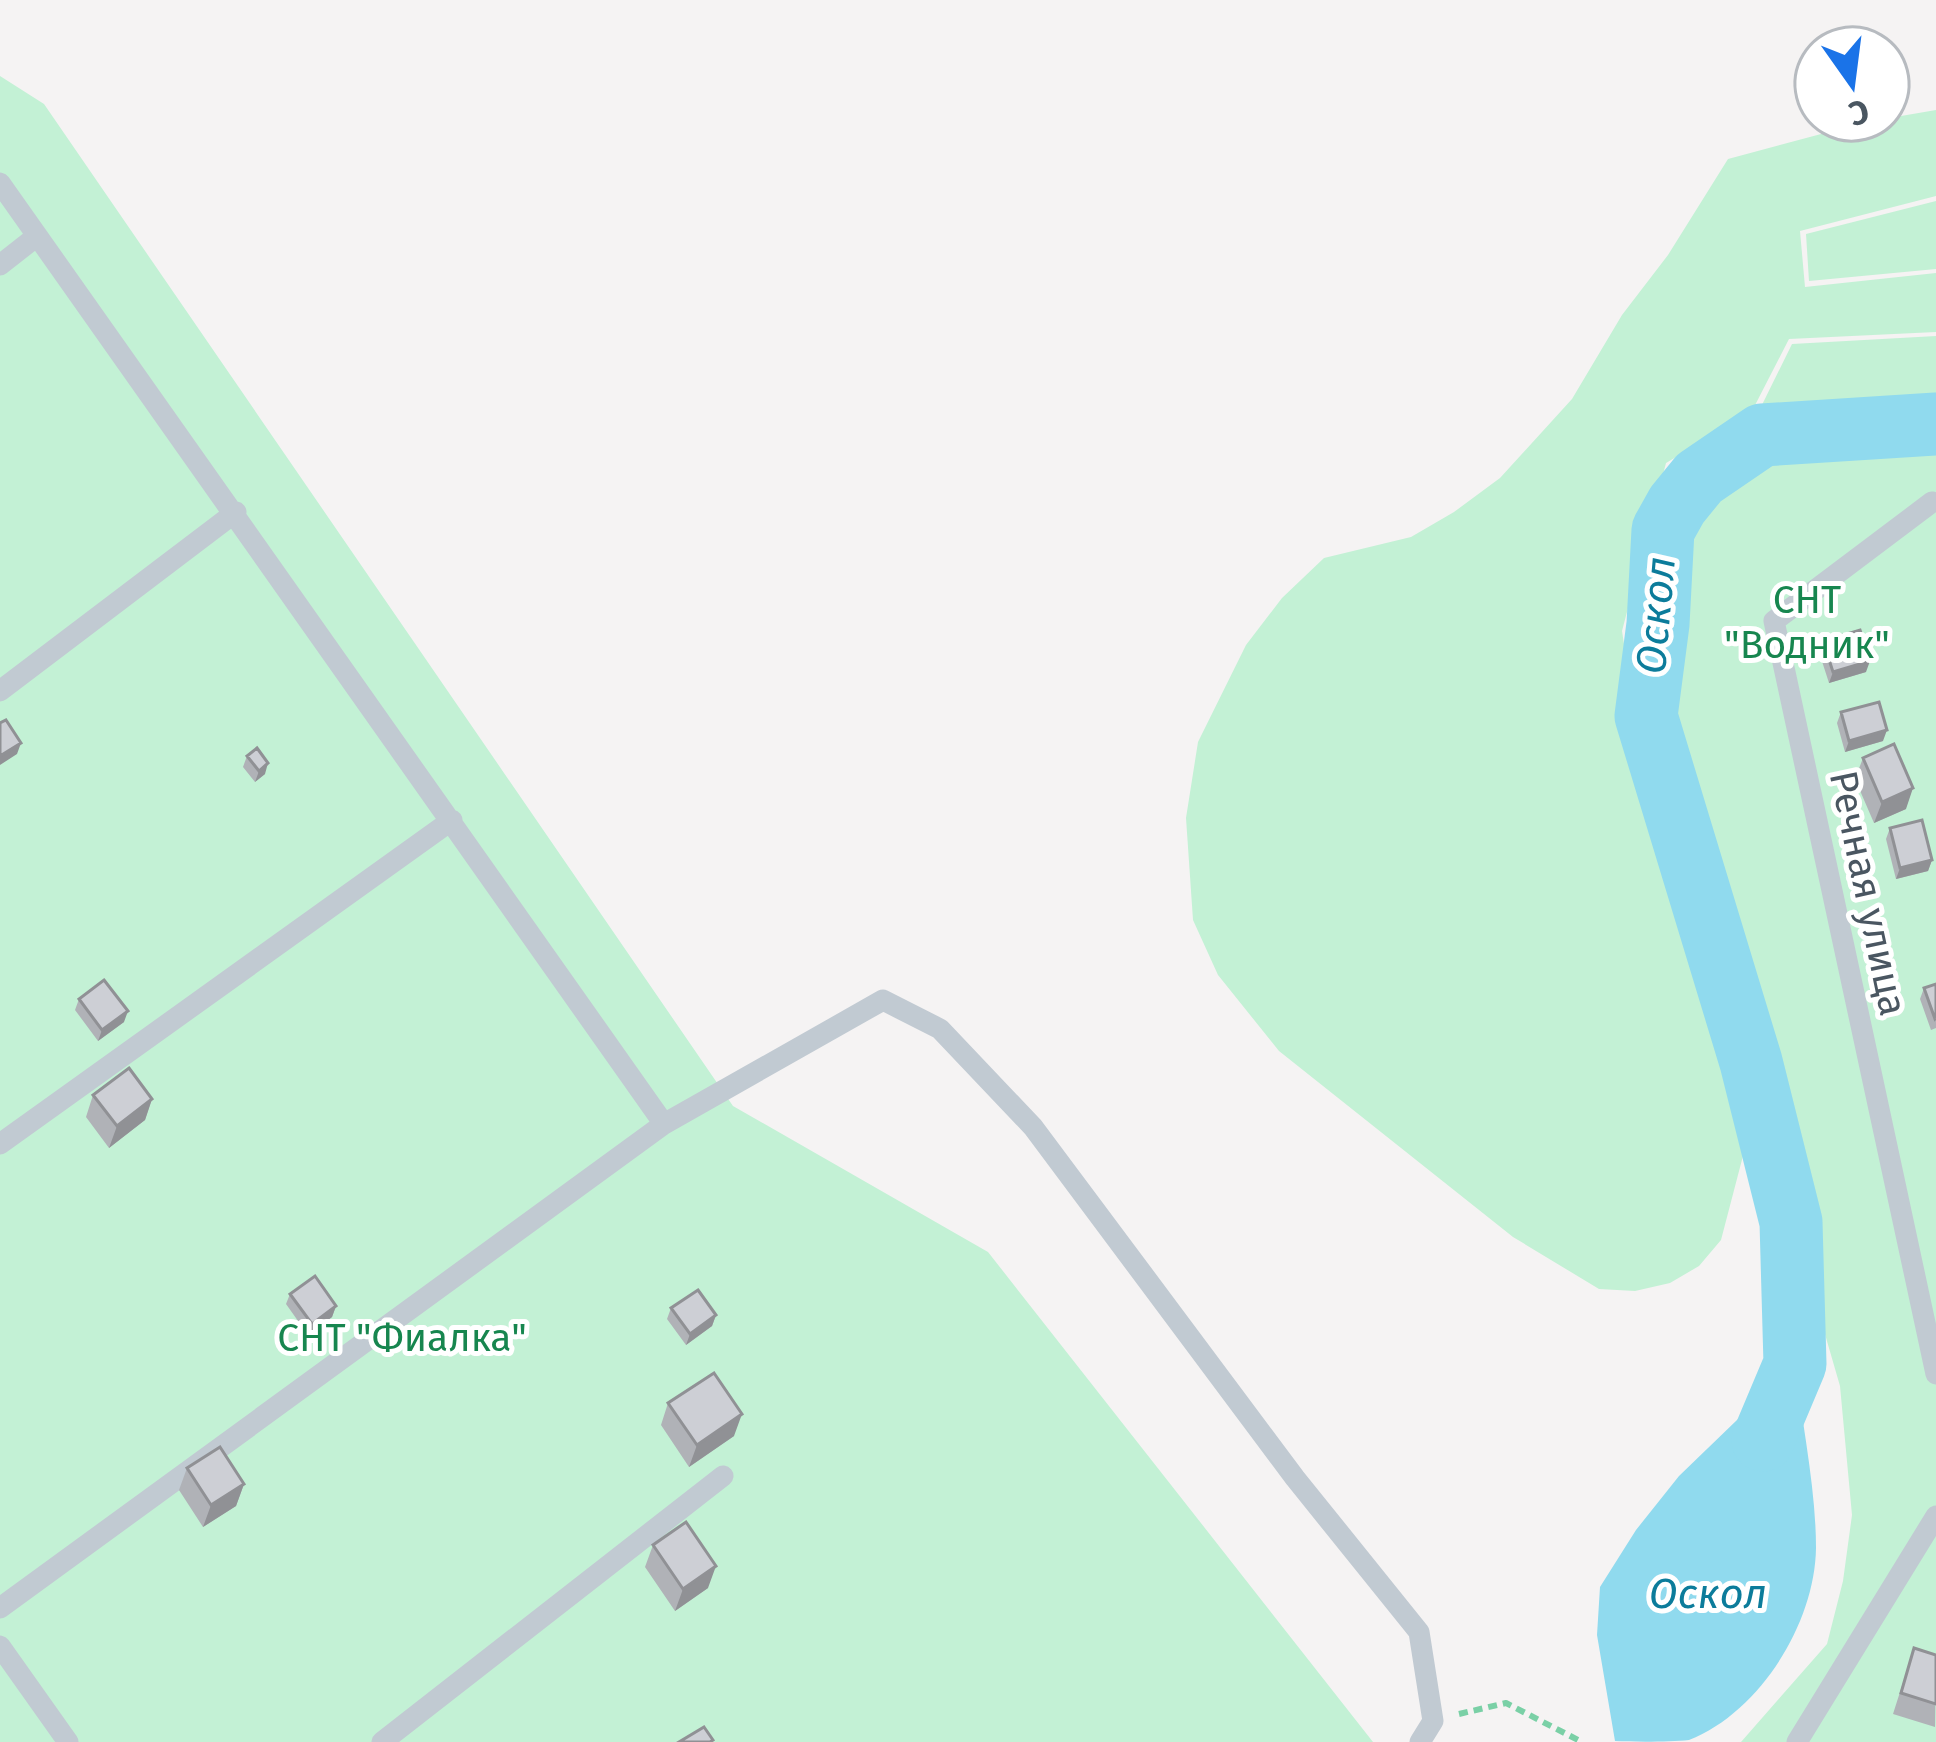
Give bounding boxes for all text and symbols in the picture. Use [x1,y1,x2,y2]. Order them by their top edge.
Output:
north arrow [1792,24,1912,144]
text: С [1845,90,1873,134]
water label: Оскол [1626,554,1686,676]
park label: СНТ "Водник" [1724,577,1890,668]
street label: Речная улица [1820,767,1916,1020]
park label: СНТ "Фиалка" [277,1315,527,1361]
water label: Оскол [1649,1569,1767,1619]

